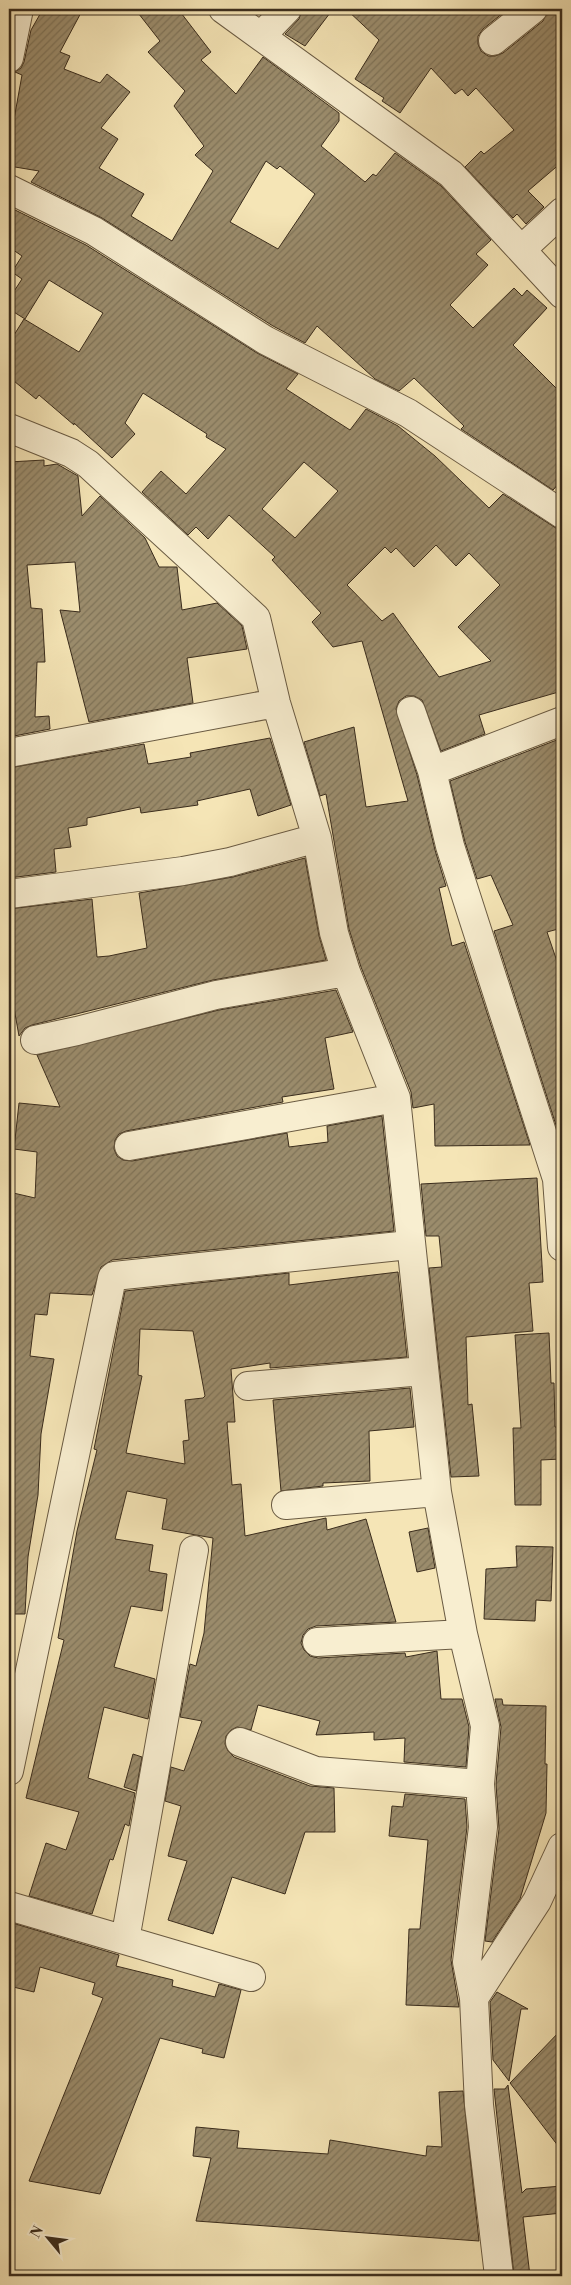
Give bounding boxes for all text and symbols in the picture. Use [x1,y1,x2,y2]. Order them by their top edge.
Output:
north arrow [22,2212,72,2262]
text: N [27,2223,48,2241]

